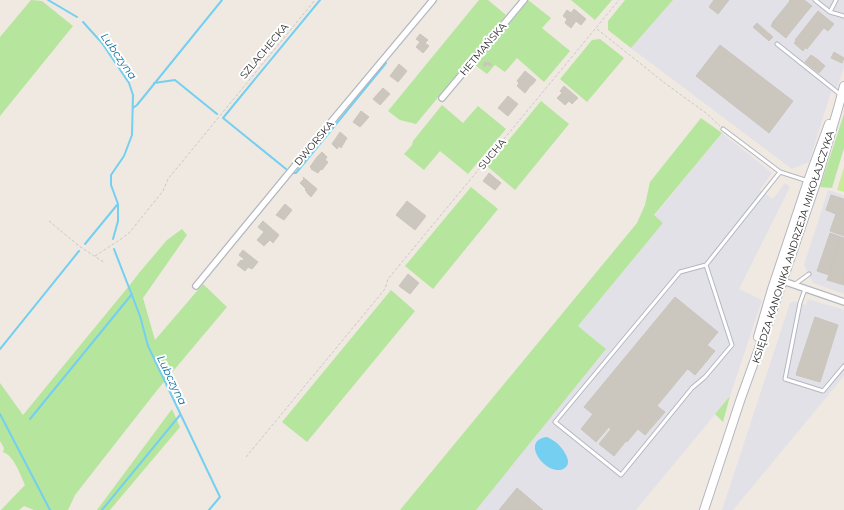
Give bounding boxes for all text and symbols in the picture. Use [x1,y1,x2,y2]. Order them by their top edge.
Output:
street label: HETMAŃSKA [457,19,510,78]
street label: SZLACHECKA [237,20,292,81]
water label: Lubczyna [98,30,140,82]
street label: DWORSKA [291,117,337,168]
street label: KSIĘDZA KANONIKA ANDRZEJA MIKOŁAJCZYKA [749,128,837,365]
street label: SUCHA [475,135,509,172]
water label: Lubczyna [154,353,190,407]

